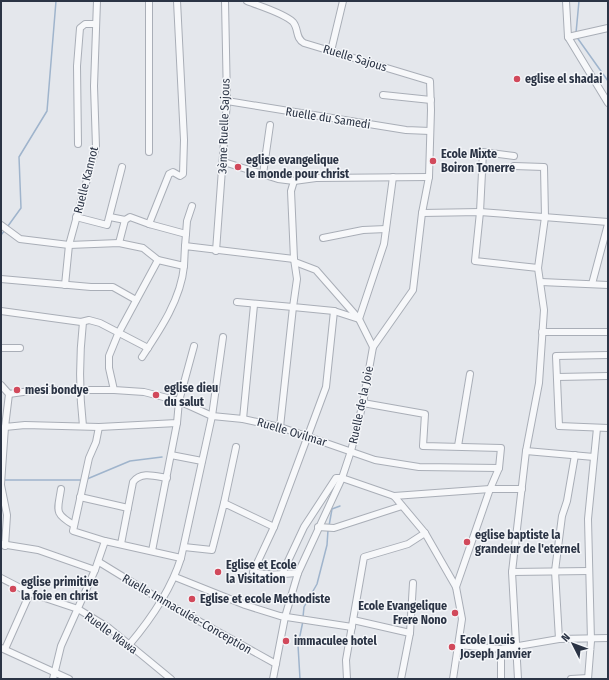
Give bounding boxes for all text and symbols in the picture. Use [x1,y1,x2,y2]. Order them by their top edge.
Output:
street label: Ruelle Sajous [321,42,389,74]
place label: eglise el shadai [525,72,602,86]
marker: eglise el shadai [512,74,522,84]
street label: 3ème Ruelle Sajous [215,78,233,174]
street label: Ruelle du Samedi [285,104,371,132]
street label: Ruelle Kannot [71,145,101,215]
place label: Ecole Mixte Boiron Tonerre [441,147,515,175]
place label: eglise evangelique le monde pour christ [246,153,350,181]
marker: Ecole Mixte Boiron Tonerre [428,156,438,166]
marker: eglise evangelique le monde pour christ [233,162,243,172]
street label: Ruelle de la Joie [346,365,376,445]
place label: eglise dieu du salut [164,381,218,409]
place label: mesi bondye [25,383,89,397]
marker: mesi bondye [12,385,22,395]
marker: eglise dieu du salut [151,390,161,400]
street label: Ruelle Ovilmar [255,415,329,449]
place label: eglise baptiste la grandeur de l'eternel [475,528,581,556]
marker: eglise baptiste la grandeur de l'eternel [462,537,472,547]
place label: Eglise et Ecole la Visitation [226,558,297,586]
marker: Eglise et Ecole la Visitation [213,567,223,577]
street label: Ruelle Immaculée-Conception [120,571,254,657]
place label: eglise primitive la foie en christ [21,575,99,603]
marker: eglise primitive la foie en christ [8,584,18,594]
place label: Eglise et ecole Methodiste [200,592,330,606]
marker: Eglise et ecole Methodiste [187,594,197,604]
place label: Ecole Evangelique Frere Nono [358,599,448,627]
marker: Ecole Evangelique Frere Nono [450,608,460,618]
street label: Ruelle Wawa [82,609,140,657]
north arrow [553,624,593,664]
text: N [559,631,573,644]
place label: Ecole Louis Joseph Janvier [459,633,532,661]
place label: immaculee hotel [294,634,377,648]
marker: immaculee hotel [281,636,291,646]
marker: Ecole Louis Joseph Janvier [447,642,457,652]

